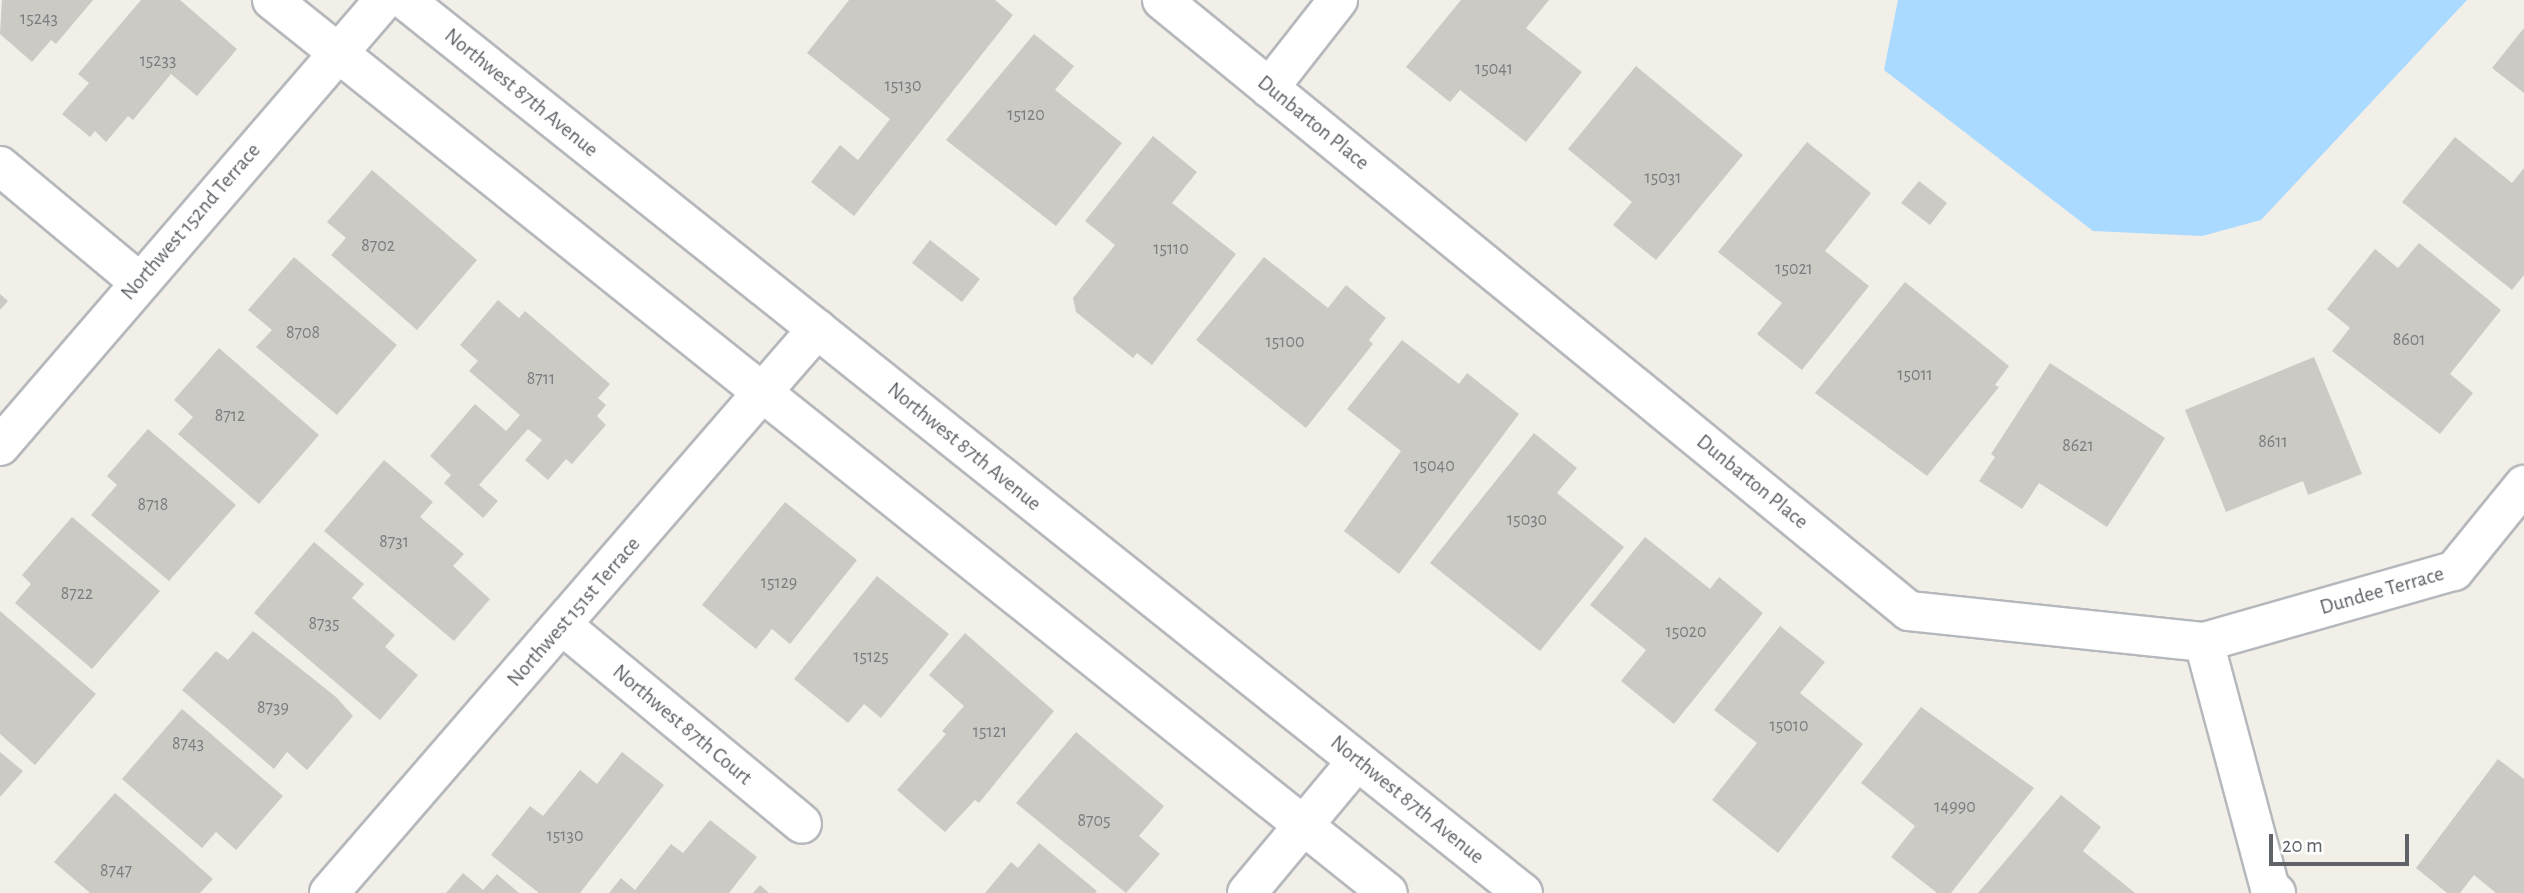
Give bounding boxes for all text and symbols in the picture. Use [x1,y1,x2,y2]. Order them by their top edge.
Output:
house number: 15243 [20,8,58,30]
street label: Northwest 87th Avenue [439,23,603,163]
house number: 15233 [140,50,176,72]
house number: 15041 [1475,58,1513,80]
street label: Dunbarton Place [1252,70,1374,176]
house number: 15130 [885,75,921,97]
house number: 15120 [1007,104,1045,126]
street label: Northwest 152nd Terrace [116,138,266,306]
house number: 15031 [1645,167,1681,189]
house number: 8702 [361,235,395,257]
house number: 15110 [1153,238,1189,260]
house number: 15021 [1775,258,1813,280]
house number: 8708 [286,322,320,344]
house number: 8601 [2393,329,2425,351]
house number: 15100 [1266,331,1304,353]
house number: 15011 [1897,364,1933,386]
house number: 8711 [527,368,555,390]
street label: Northwest 87th Avenue [882,377,1046,517]
house number: 8712 [215,405,245,427]
street label: Dunbarton Place [1691,429,1813,535]
house number: 8611 [2258,431,2288,453]
house number: 8621 [2062,435,2094,457]
house number: 15040 [1413,455,1455,477]
house number: 8718 [138,494,168,516]
house number: 15030 [1507,509,1547,531]
house number: 8731 [379,531,409,553]
street label: Northwest 151st Terrace [502,532,646,692]
street label: Dundee Terrace [2317,561,2447,621]
house number: 15129 [761,572,797,594]
house number: 8722 [61,583,93,605]
house number: 8735 [309,613,339,635]
house number: 15020 [1666,621,1706,643]
house number: 15125 [853,646,889,668]
street label: Northwest 87th Court [607,659,757,791]
house number: 8739 [257,697,289,719]
house number: 15010 [1770,715,1808,737]
house number: 15121 [973,721,1007,743]
street label: Northwest 87th Avenue [1325,730,1489,870]
house number: 8743 [172,733,204,755]
house number: 14990 [1934,796,1976,818]
house number: 8705 [1077,810,1111,832]
scale bar [2272,820,2412,864]
house number: 15130 [547,825,583,847]
text: 20 m [2282,835,2323,856]
house number: 8747 [100,860,132,882]

